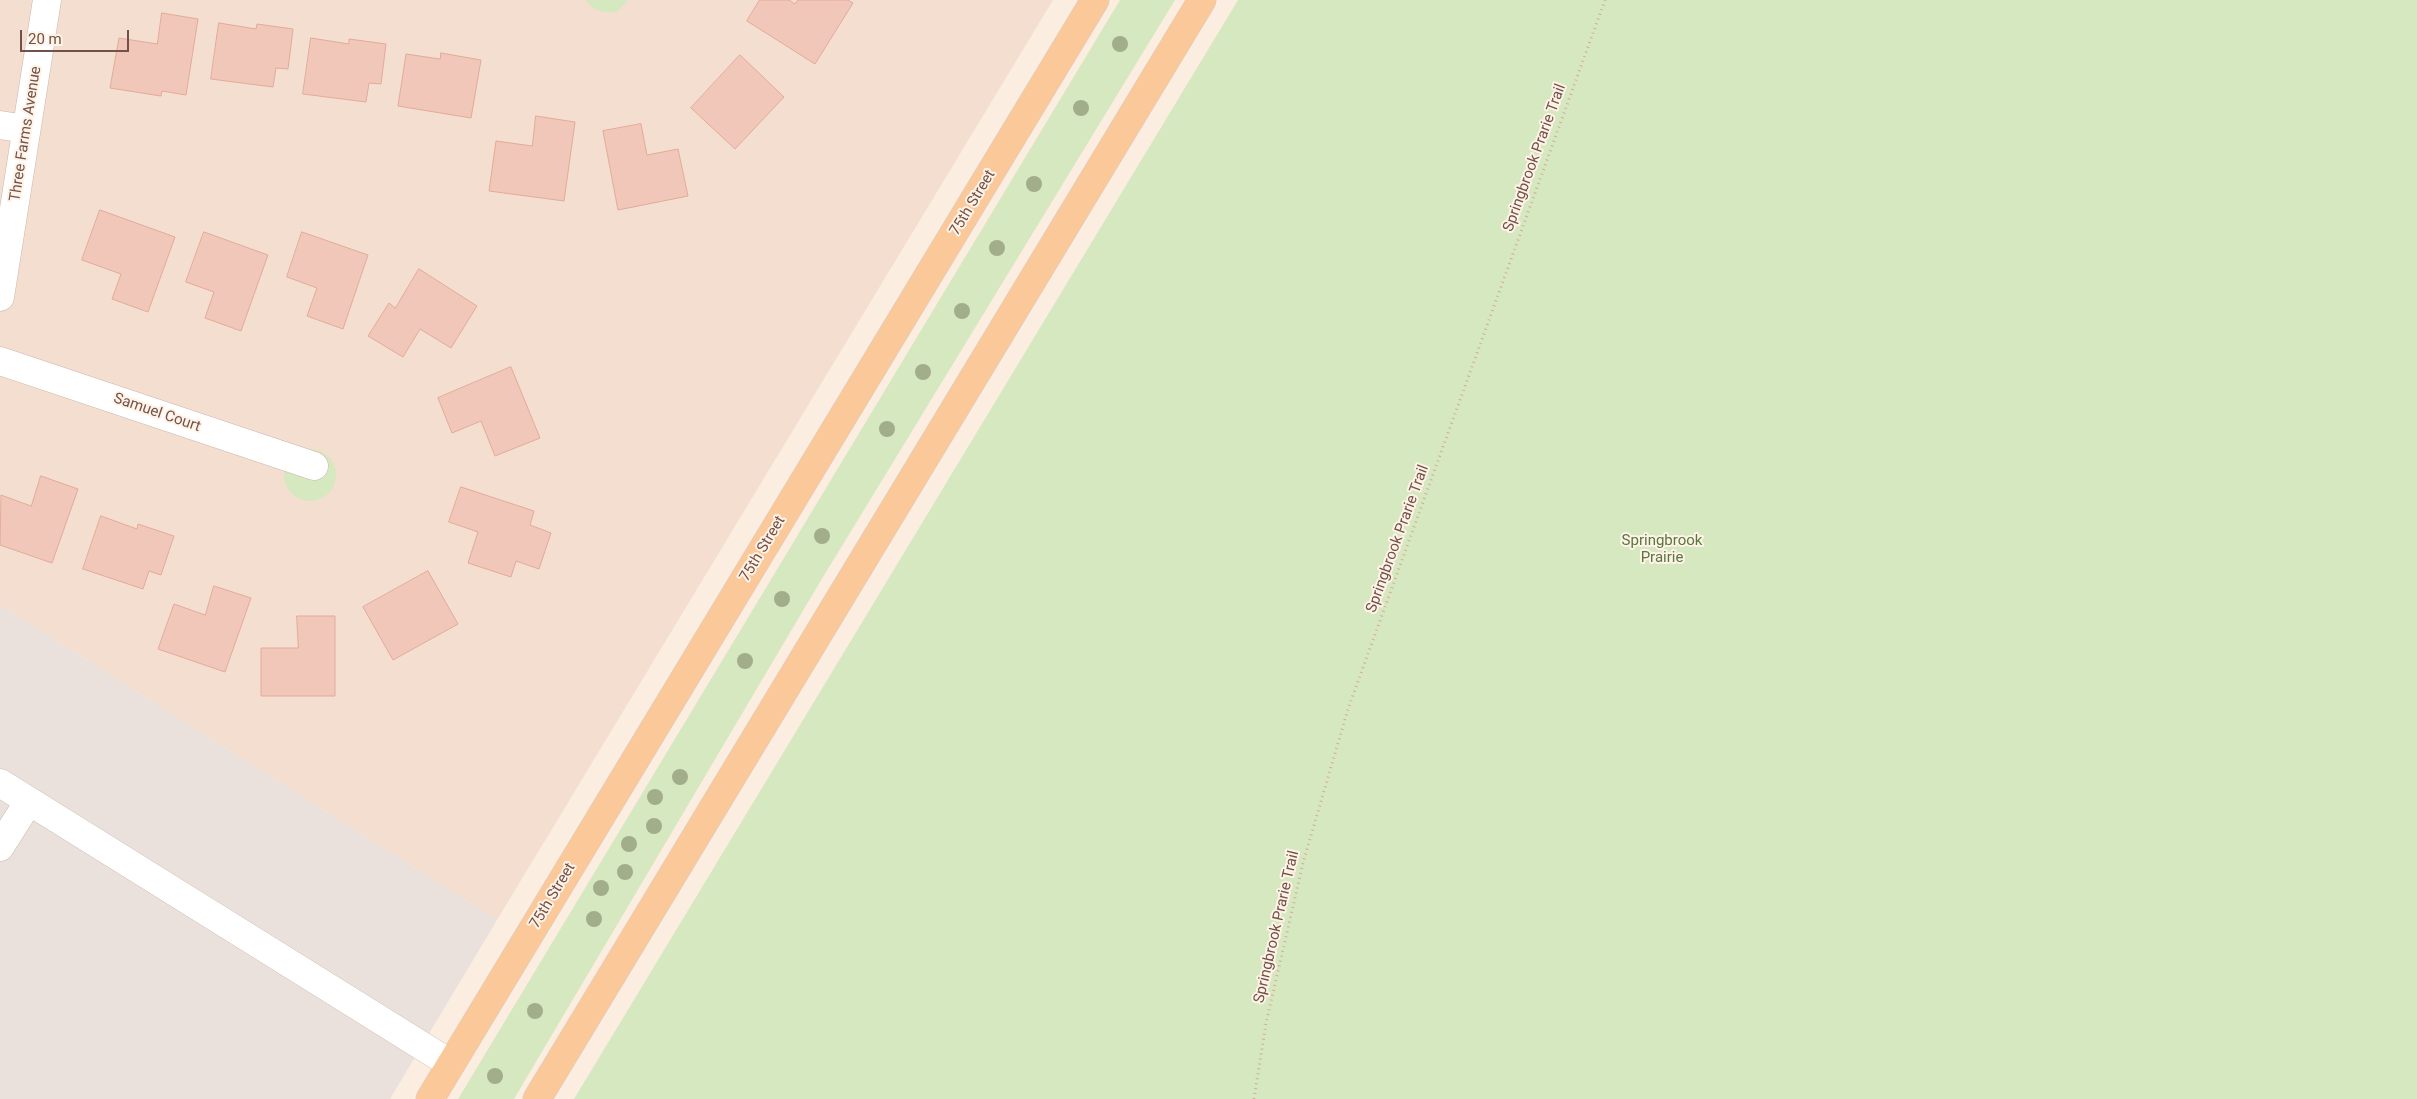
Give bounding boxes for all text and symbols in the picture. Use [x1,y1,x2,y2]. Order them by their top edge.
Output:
scale bar [22,20,131,52]
text: 20 m [28,30,62,48]
street label: Three Farms Avenue [6,65,46,203]
street label: Springbrook Prarie Trail [1500,82,1570,234]
street label: 75th Street [946,167,1000,239]
street label: Samuel Court [111,390,203,436]
street label: Springbrook Prarie Trail [1363,463,1433,615]
street label: 75th Street [736,513,790,585]
park label: Springbrook Prairie [1622,532,1702,567]
street label: Springbrook Prarie Trail [1251,849,1303,1005]
street label: 75th Street [526,860,580,932]

